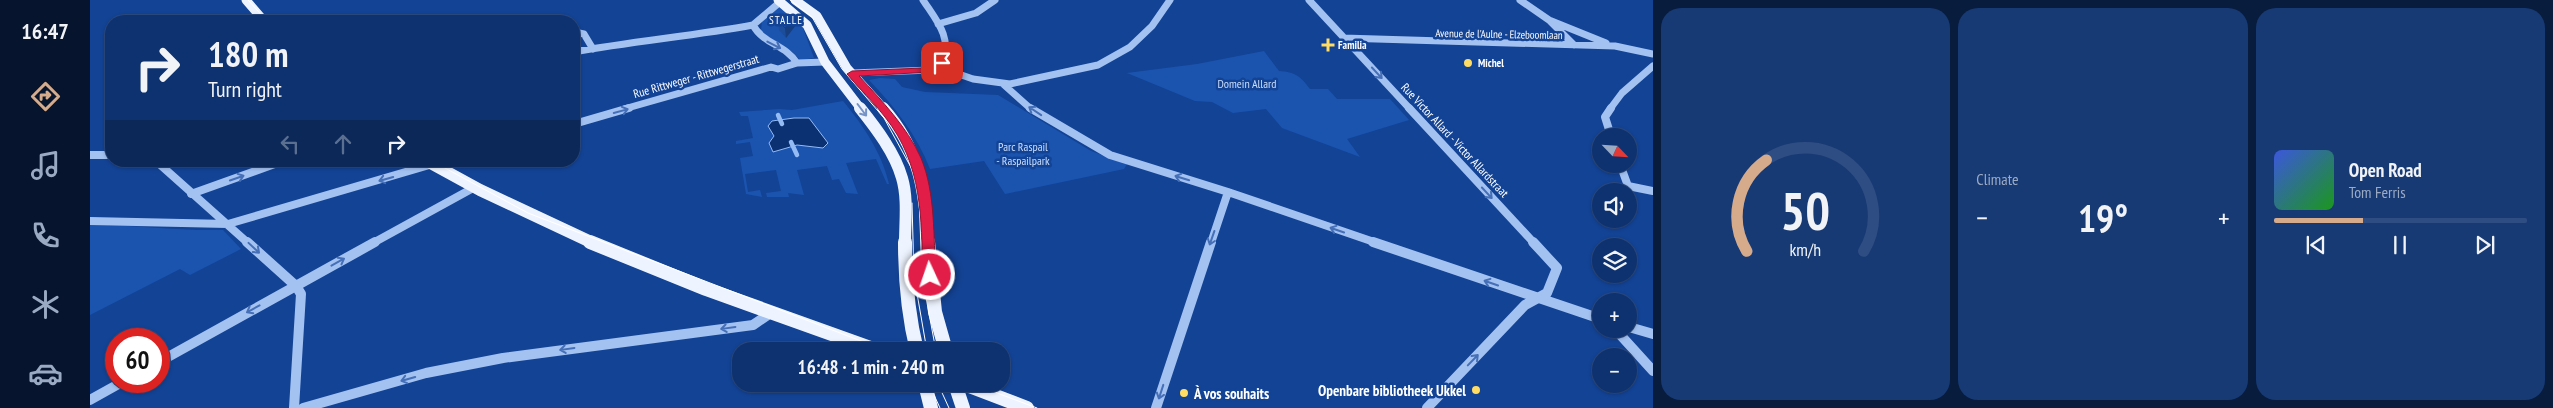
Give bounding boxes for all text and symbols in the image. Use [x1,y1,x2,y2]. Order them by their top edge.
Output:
district label: STALLE [769,13,803,27]
text: 16:47 [21,17,69,45]
street label: Avenue de l'Aulne - Elzeboomlaan [1435,26,1563,42]
text: 180 m [208,31,289,77]
icon: right [125,35,190,100]
place label: Familia [1338,38,1367,52]
marker: Familia [1322,39,1334,51]
one-way arrow [766,40,781,50]
pin [921,42,963,84]
icon: arrive [928,49,956,77]
street label: Rue Rittweger - Rittwegerstraat [631,51,761,101]
place label: Michel [1478,56,1504,70]
marker: Michel [1462,57,1474,69]
one-way arrow [1371,67,1382,80]
text: Turn right [208,75,282,103]
park label: Domein Allard [1218,76,1276,91]
icon: directions [28,79,63,114]
street label: Rue Victor Allard - Victor Allardstraat [1398,80,1512,201]
one-way arrow [857,103,867,117]
one-way arrow [612,106,628,115]
one-way arrow [1028,106,1042,116]
north arrow [1592,128,1638,172]
map controls [1592,128,1637,393]
icon: left [276,130,304,158]
icon: ahead [329,130,357,158]
icon: right [382,130,410,158]
park label: Parc Raspail - Raspailpark [996,139,1050,168]
icon: music [28,148,63,183]
text: Open Road [2349,158,2422,182]
text: Climate [1976,169,2019,189]
one-way arrow [228,173,244,182]
one-way arrow [1174,173,1190,183]
one-way arrow [379,175,395,185]
text: 50 [1781,177,1831,244]
text: Tom Ferris [2349,182,2406,202]
button: sound [1592,183,1637,228]
one-way arrow [1481,186,1493,199]
text: 19° [2078,193,2128,242]
text: − [1976,199,1988,236]
text: + [2218,199,2230,236]
icon: phone [28,218,63,253]
one-way arrow [1330,225,1345,234]
one-way arrow [1207,230,1216,245]
icon: previous [2302,231,2330,259]
icon: pause [2386,231,2414,259]
icon: next [2471,231,2499,259]
button: layers [1592,238,1637,283]
text: km/h [1790,238,1822,261]
one-way arrow [248,242,261,254]
position arrow [903,248,955,300]
one-way arrow [331,257,345,267]
one-way arrow [1483,278,1499,287]
icon: climate [28,287,63,322]
button: + [1592,293,1637,338]
one-way arrow [246,305,261,315]
one-way arrow [721,323,737,333]
speed limit sign: 60 [105,328,170,393]
one-way arrow [560,345,576,355]
button: − [1592,348,1637,393]
one-way arrow [1467,354,1479,366]
text: 16:48 · 1 min · 240 m [798,355,944,379]
icon: car [28,356,63,391]
one-way arrow [400,374,416,384]
place label: Openbare bibliotheek Ukkel [1318,381,1466,400]
one-way arrow [1156,384,1165,400]
place label: À vos souhaits [1193,384,1269,403]
marker: Openbare bibliotheek Ukkel [1470,384,1482,396]
marker: À vos souhaits [1178,387,1190,399]

